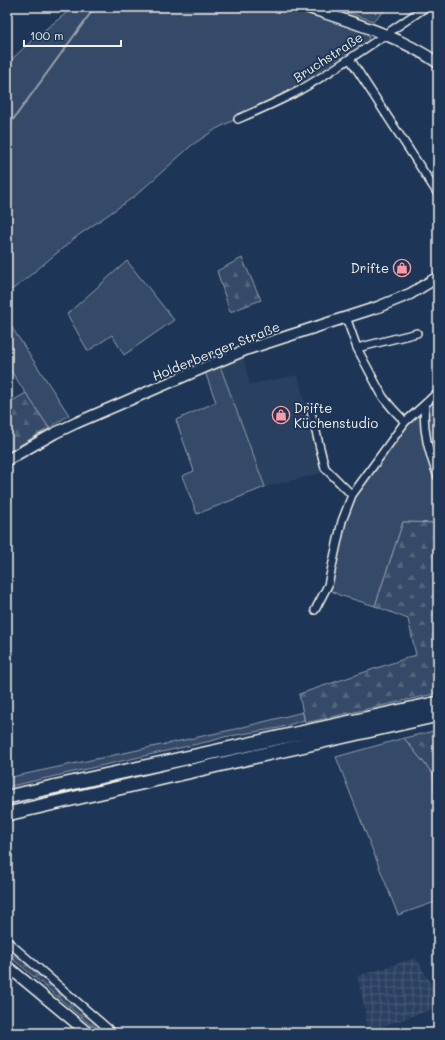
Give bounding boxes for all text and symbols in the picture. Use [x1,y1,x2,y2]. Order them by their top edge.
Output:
scale bar [24,22,121,48]
text: 100 m [30,27,64,43]
street label: Bruchstraße [290,28,366,85]
shop icon: Drifte [392,258,412,278]
place label: Drifte [351,259,389,276]
street label: Holderberger Straße [150,317,282,384]
place label: Drifte Küchenstudio [294,399,379,431]
shop icon: Drifte Küchenstudio [271,405,291,425]

